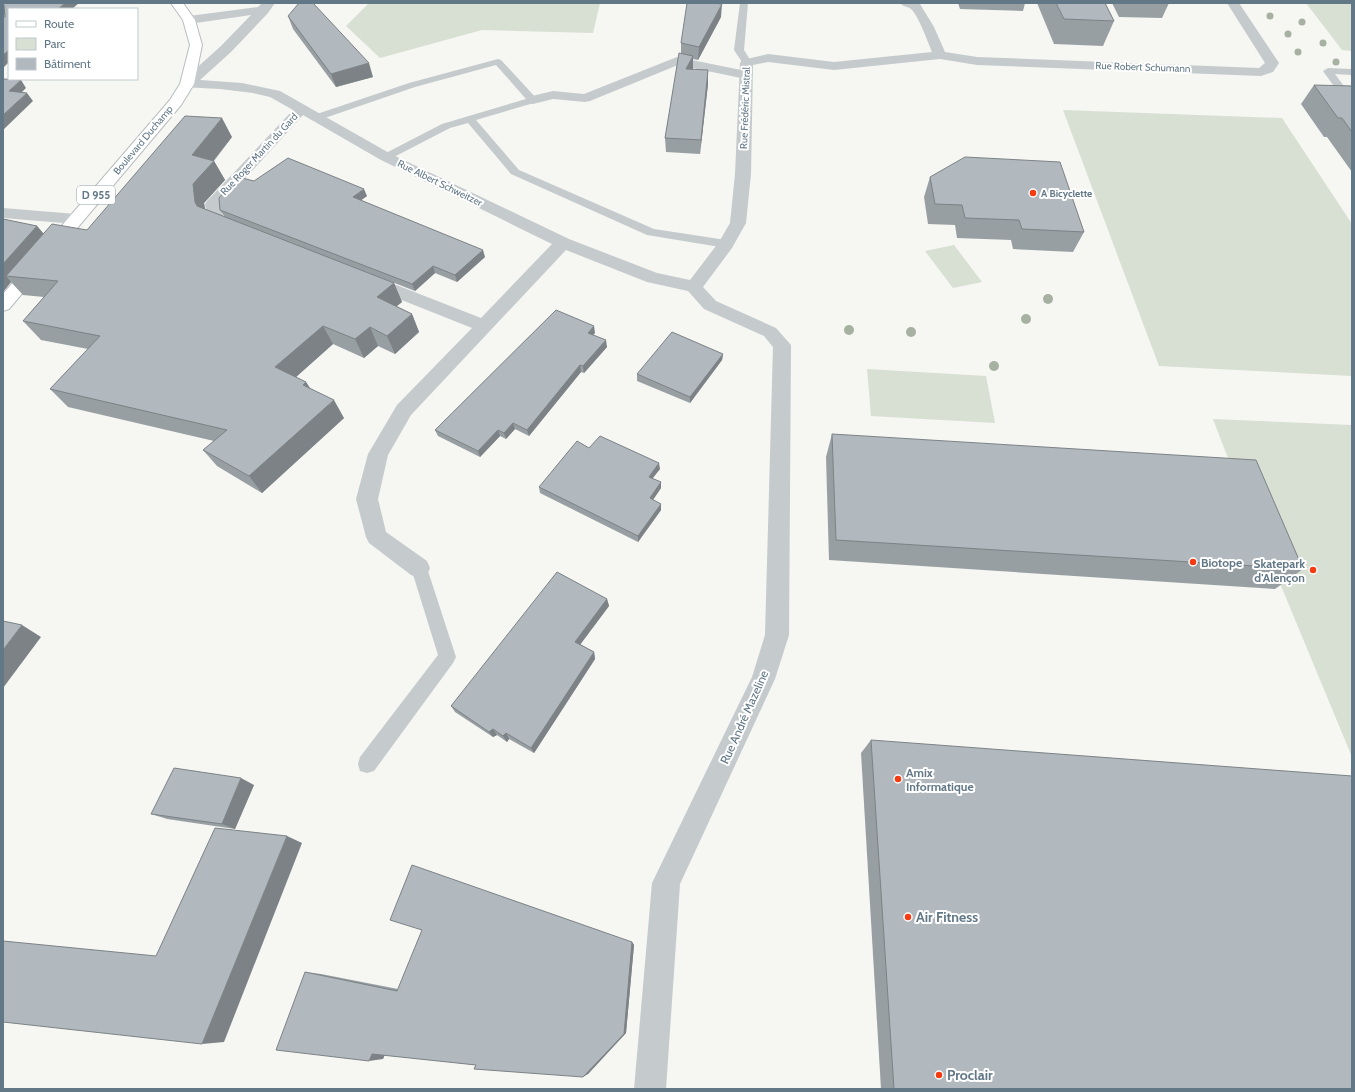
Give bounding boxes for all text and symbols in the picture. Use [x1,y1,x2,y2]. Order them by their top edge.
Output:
legend [8,8,138,80]
text: Route [44,16,74,31]
text: Parc [44,36,66,51]
text: Bâtiment [44,56,91,71]
street label: Rue Robert Schumann [1095,59,1191,75]
street label: Rue Frédéric Mistral [737,66,753,149]
street label: Boulevard Duchamp [110,103,176,177]
street label: Rue Roger Martin du Gard [217,110,301,198]
street label: Rue Albert Schweitzer [395,157,485,210]
road number: D 955 [77,186,115,204]
place label: A Bicyclette [1041,187,1092,200]
marker: A Bicyclette [1028,188,1038,198]
place label: Biotope [1201,555,1242,570]
place label: Skatepark d'Alençon [1254,556,1305,585]
marker: Biotope [1188,557,1198,567]
marker: Skatepark d'Alençon [1308,565,1318,575]
street label: Rue André Mazeline [717,668,771,766]
place label: Amix Informatique [906,765,974,794]
marker: Amix Informatique [893,774,903,784]
place label: Air Fitness [916,908,978,926]
marker: Air Fitness [903,912,913,922]
place label: Proclair [947,1066,993,1084]
marker: Proclair [934,1070,944,1080]

